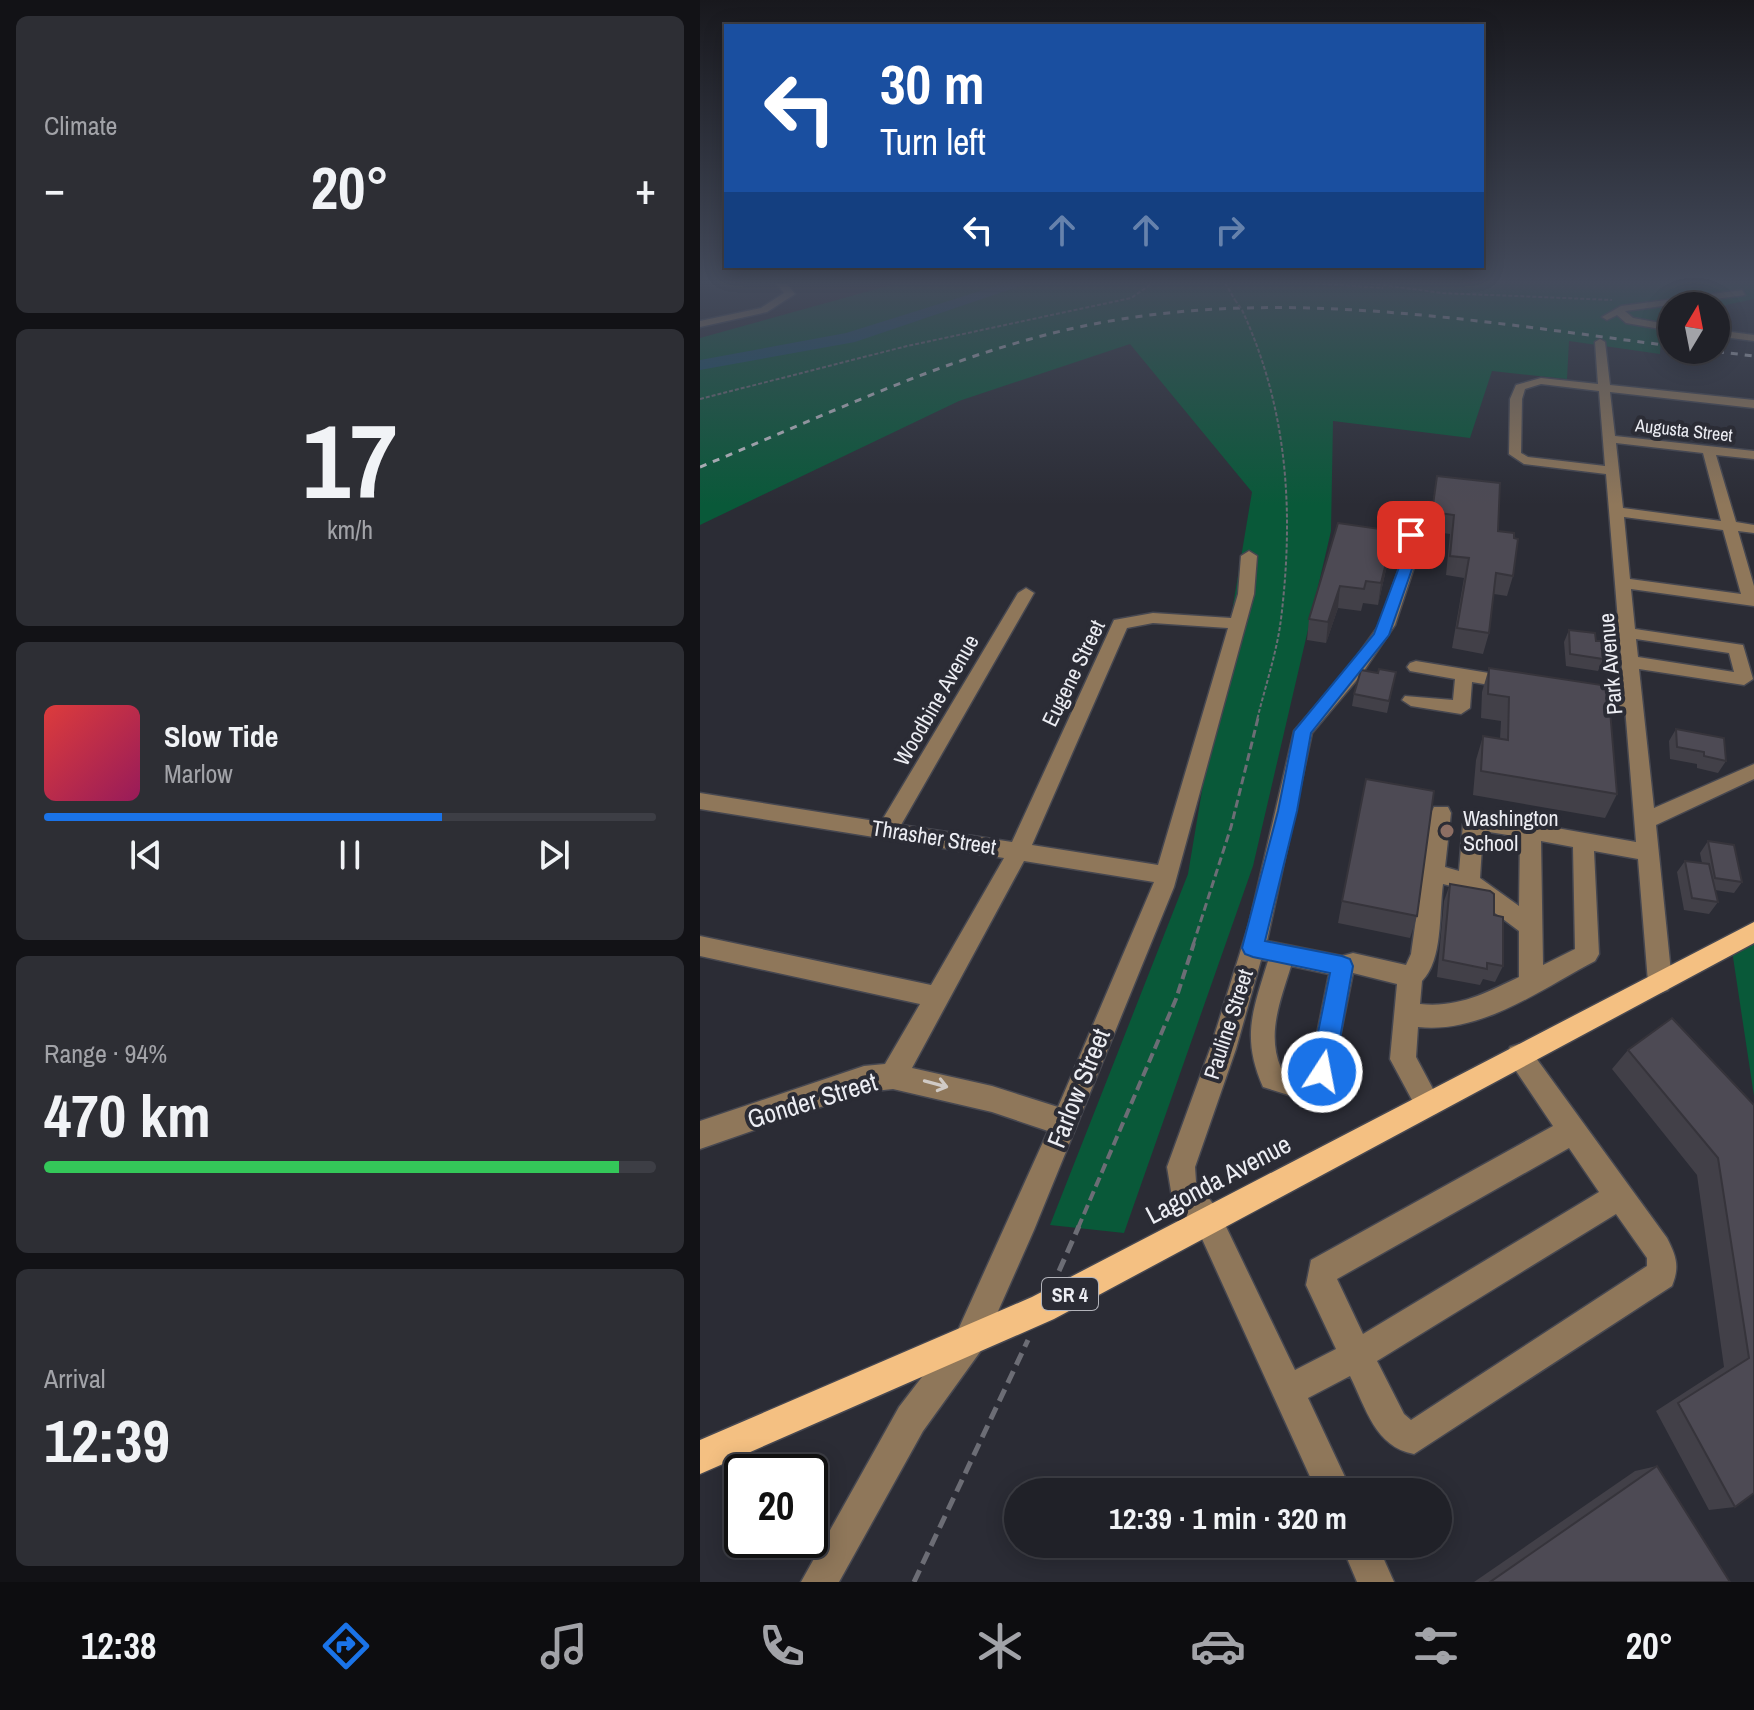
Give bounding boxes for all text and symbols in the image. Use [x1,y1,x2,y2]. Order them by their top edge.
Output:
text: 30 m [880,46,985,121]
icon: left [748,56,852,160]
text: Climate [44,108,117,143]
text: Turn left [880,118,986,166]
text: 20° [311,147,389,228]
text: − [44,158,65,218]
text: + [635,158,656,218]
icon: left [956,208,1000,252]
icon: ahead [1040,208,1084,252]
icon: ahead [1124,208,1168,252]
icon: right [1208,208,1252,252]
north arrow [1658,292,1730,364]
map controls [1658,292,1730,364]
text: 17 [303,390,397,530]
street label: Augusta Street [1633,412,1734,448]
pin [1377,501,1445,569]
text: km/h [327,512,373,547]
icon: arrive [1389,513,1433,557]
street label: Park Avenue [1591,612,1629,716]
street label: Eugene Street [1034,615,1112,731]
street label: Woodbine Avenue [886,629,986,771]
text: Slow Tide [164,716,278,756]
text: Marlow [164,756,233,791]
place label: Washington School [1463,803,1559,858]
street label: Thrasher Street [870,812,998,862]
marker: Washington School [1438,822,1456,840]
icon: previous [124,833,168,877]
icon: pause [328,833,372,877]
icon: next [532,833,576,877]
street label: Pauline Street [1196,965,1260,1083]
street label: Farlow Street [1038,1023,1118,1153]
position arrow [1280,1030,1364,1114]
text: Range · 94% [44,1036,167,1071]
street label: Gonder Street [743,1064,881,1136]
text: 470 km [44,1075,211,1156]
one-way arrow [922,1077,948,1092]
street label: Lagonda Avenue [1139,1126,1297,1232]
road number: SR 4 [1042,1278,1098,1310]
text: Arrival [44,1361,106,1396]
text: 12:39 [44,1400,170,1481]
speed limit sign: 20 [724,1454,828,1558]
text: 12:39 · 1 min · 320 m [1109,1498,1347,1538]
icon: directions [318,1618,374,1674]
icon: music [536,1618,592,1674]
icon: phone [754,1618,810,1674]
icon: climate [972,1618,1028,1674]
icon: car [1190,1618,1246,1674]
icon: filters [1408,1618,1464,1674]
text: 12:38 [81,1622,156,1670]
text: 20° [1626,1622,1673,1670]

